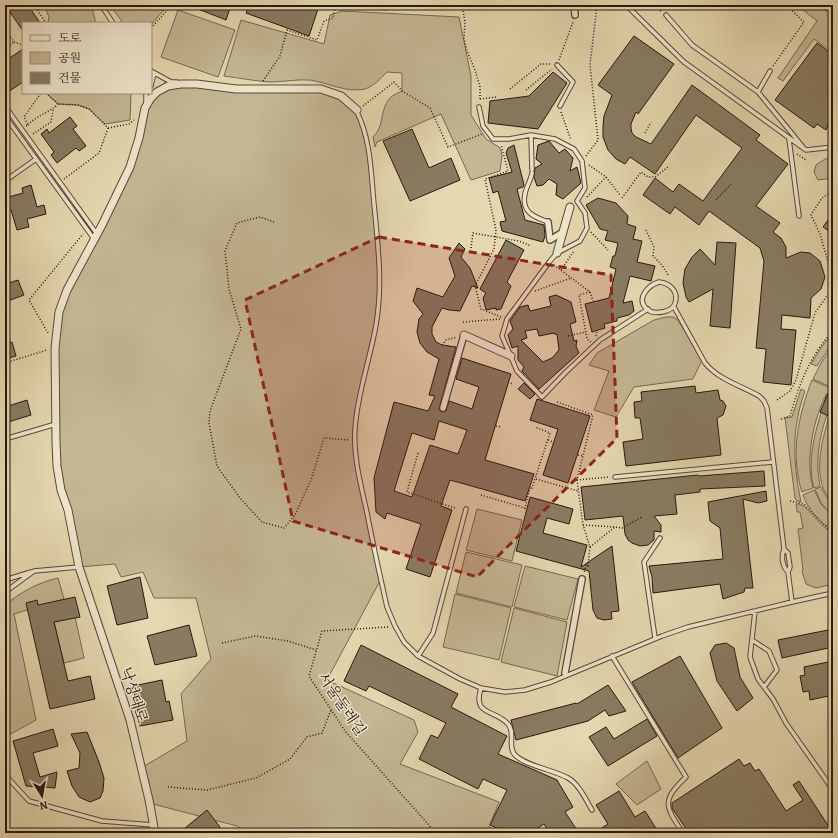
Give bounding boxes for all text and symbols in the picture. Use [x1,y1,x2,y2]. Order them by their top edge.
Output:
legend [22,22,152,94]
text: 도로 [58,30,82,46]
text: 공원 [58,50,81,66]
text: 건물 [58,70,82,86]
street label: 낙성대로 [116,664,153,726]
street label: 서울둘레길 [313,668,371,740]
north arrow [22,776,62,816]
text: N [38,797,49,813]

